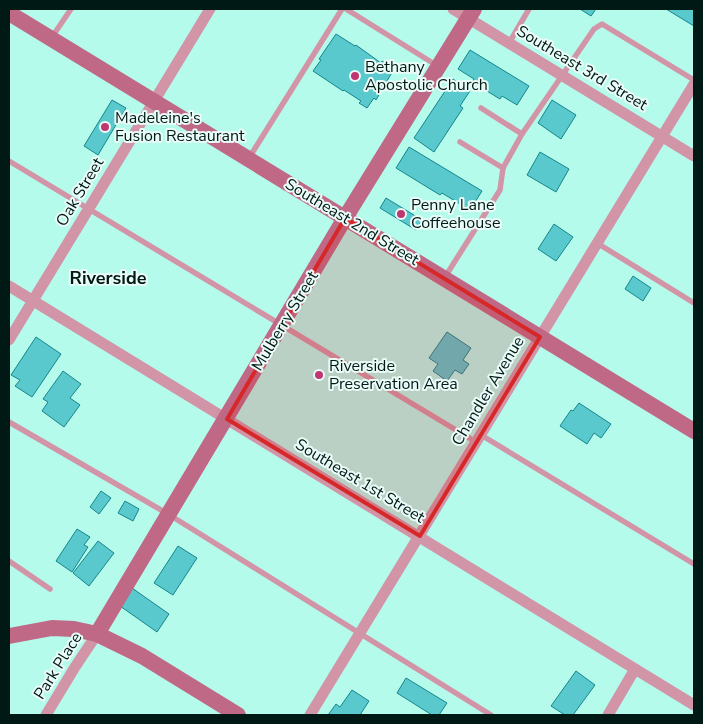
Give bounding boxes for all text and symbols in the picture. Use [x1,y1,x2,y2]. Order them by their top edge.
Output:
street label: Southeast 3rd Street [512,20,652,116]
place label: Bethany Apostolic Church [365,56,488,96]
marker: Bethany Apostolic Church [349,70,361,82]
place label: Madeleine's Fusion Restaurant [115,107,245,147]
marker: Madeleine's Fusion Restaurant [99,121,111,133]
street label: Oak Street [51,153,109,230]
street label: Southeast 2nd Street [281,173,423,271]
place label: Penny Lane Coffeehouse [411,194,500,234]
marker: Penny Lane Coffeehouse [395,208,407,220]
district label: Riverside [70,266,147,290]
street label: Mulberry Street [246,266,324,375]
street label: Chandler Avenue [447,332,529,450]
place label: Riverside Preservation Area [329,355,458,395]
marker: Riverside Preservation Area [313,369,325,381]
street label: Southeast 1st Street [291,434,429,529]
street label: Park Place [29,628,87,704]

